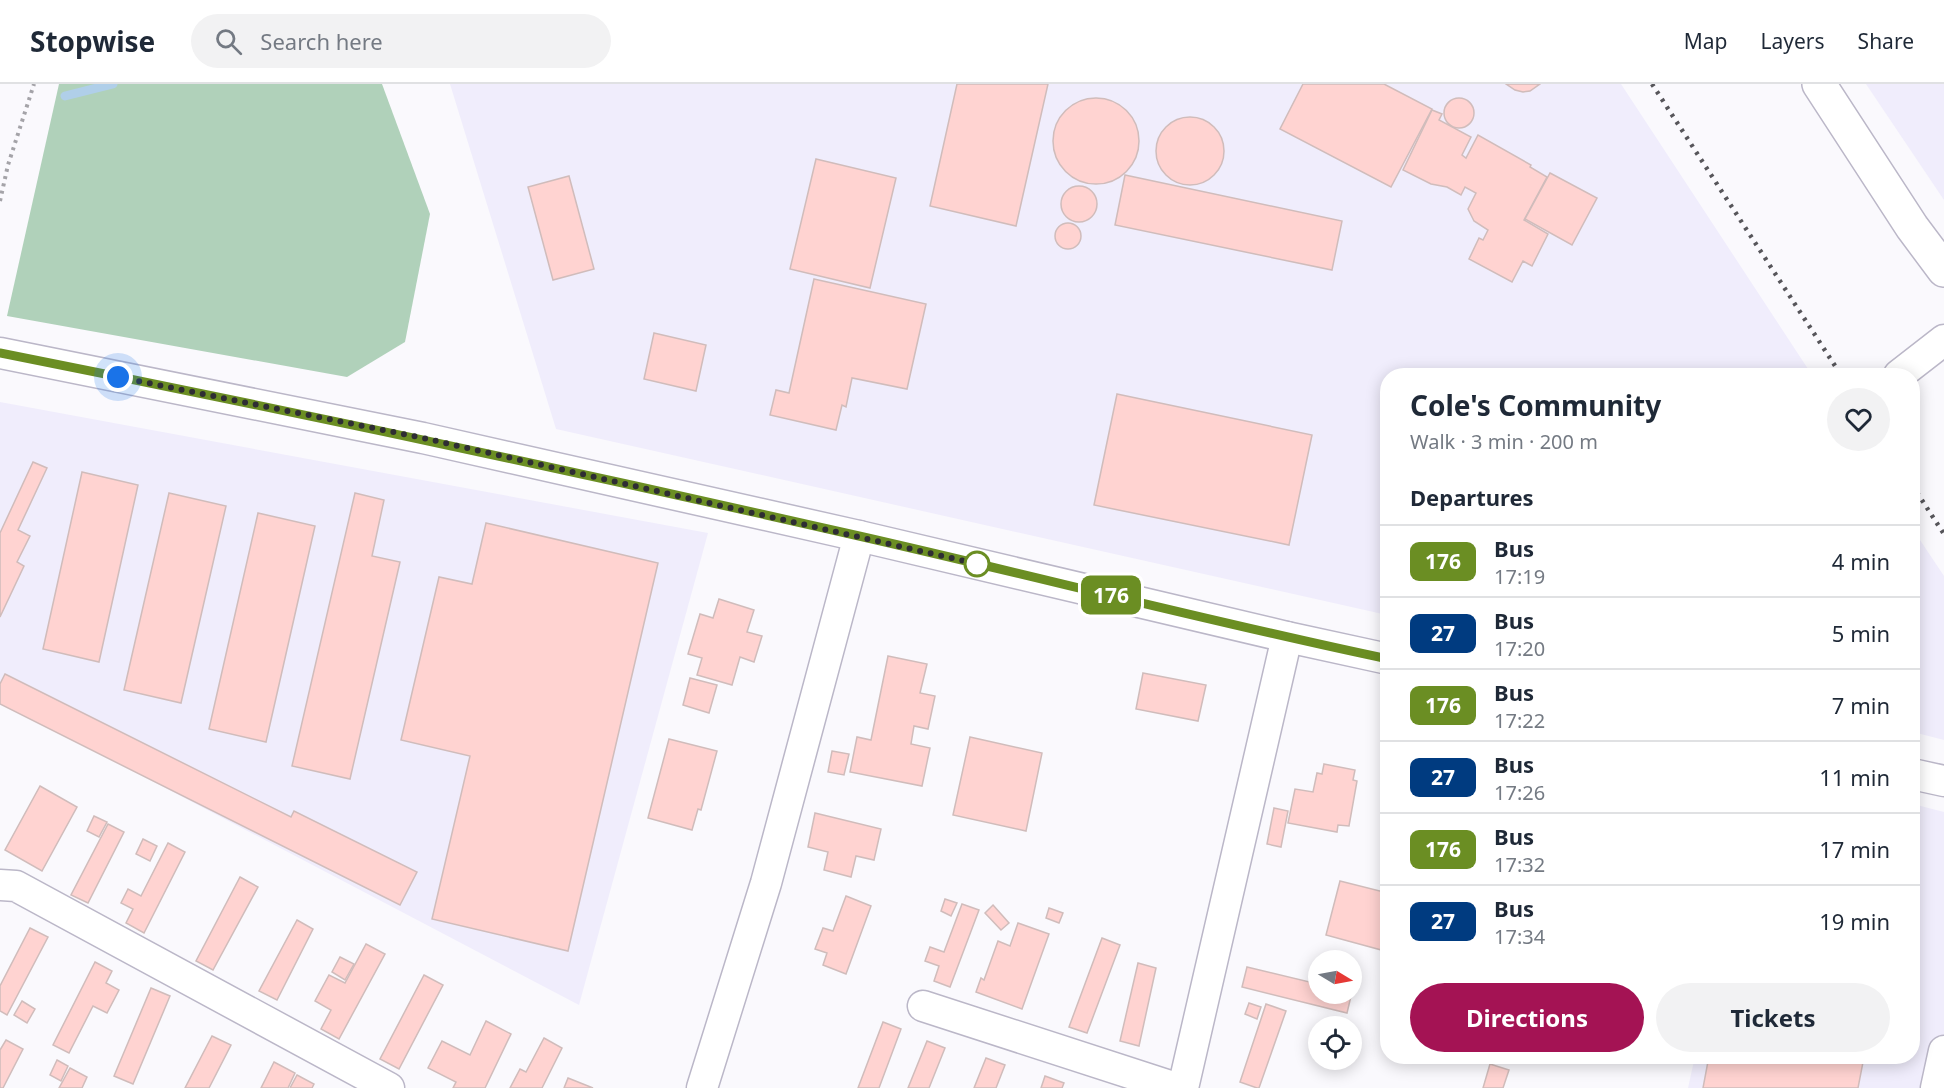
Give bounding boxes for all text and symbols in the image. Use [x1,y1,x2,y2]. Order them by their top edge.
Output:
search box [191,14,611,68]
text: Stopwise [30,22,155,60]
icon: search [212,25,245,58]
text: Search here [260,26,383,56]
text: Map [1684,27,1728,55]
text: Layers [1761,27,1825,55]
text: Share [1858,27,1914,55]
your location [103,362,133,392]
text: Cole's Community [1410,386,1661,424]
button: heart [1827,388,1890,451]
text: Walk · 3 min · 200 m [1410,428,1598,455]
text: Departures [1410,482,1534,512]
text: Bus [1494,533,1534,563]
text: 4 min [1832,546,1890,576]
text: 176 [1425,547,1461,575]
unlabelled marker [964,551,990,577]
text: 17:19 [1494,563,1545,590]
line badge: 176 [1076,576,1146,614]
text: 176 [1093,581,1129,609]
text: Bus [1494,605,1534,635]
text: 5 min [1832,618,1890,648]
text: 27 [1431,619,1455,647]
text: 17:20 [1494,635,1545,662]
text: Bus [1494,677,1534,707]
text: 7 min [1832,690,1890,720]
text: 176 [1425,691,1461,719]
text: 17:22 [1494,707,1545,734]
text: Bus [1494,749,1534,779]
text: 11 min [1819,762,1890,792]
text: 27 [1431,763,1455,791]
text: 17:26 [1494,779,1545,806]
text: Bus [1494,821,1534,851]
text: 17 min [1819,834,1890,864]
text: 176 [1425,835,1461,863]
text: 17:32 [1494,851,1545,878]
text: Bus [1494,893,1534,923]
text: 19 min [1819,906,1890,936]
text: 27 [1431,907,1455,935]
text: 17:34 [1494,923,1545,950]
north arrow [1308,950,1362,1004]
map controls [1308,950,1362,1070]
button: Directions [1410,983,1644,1052]
button: Tickets [1656,983,1890,1052]
button: locate [1308,1016,1362,1070]

